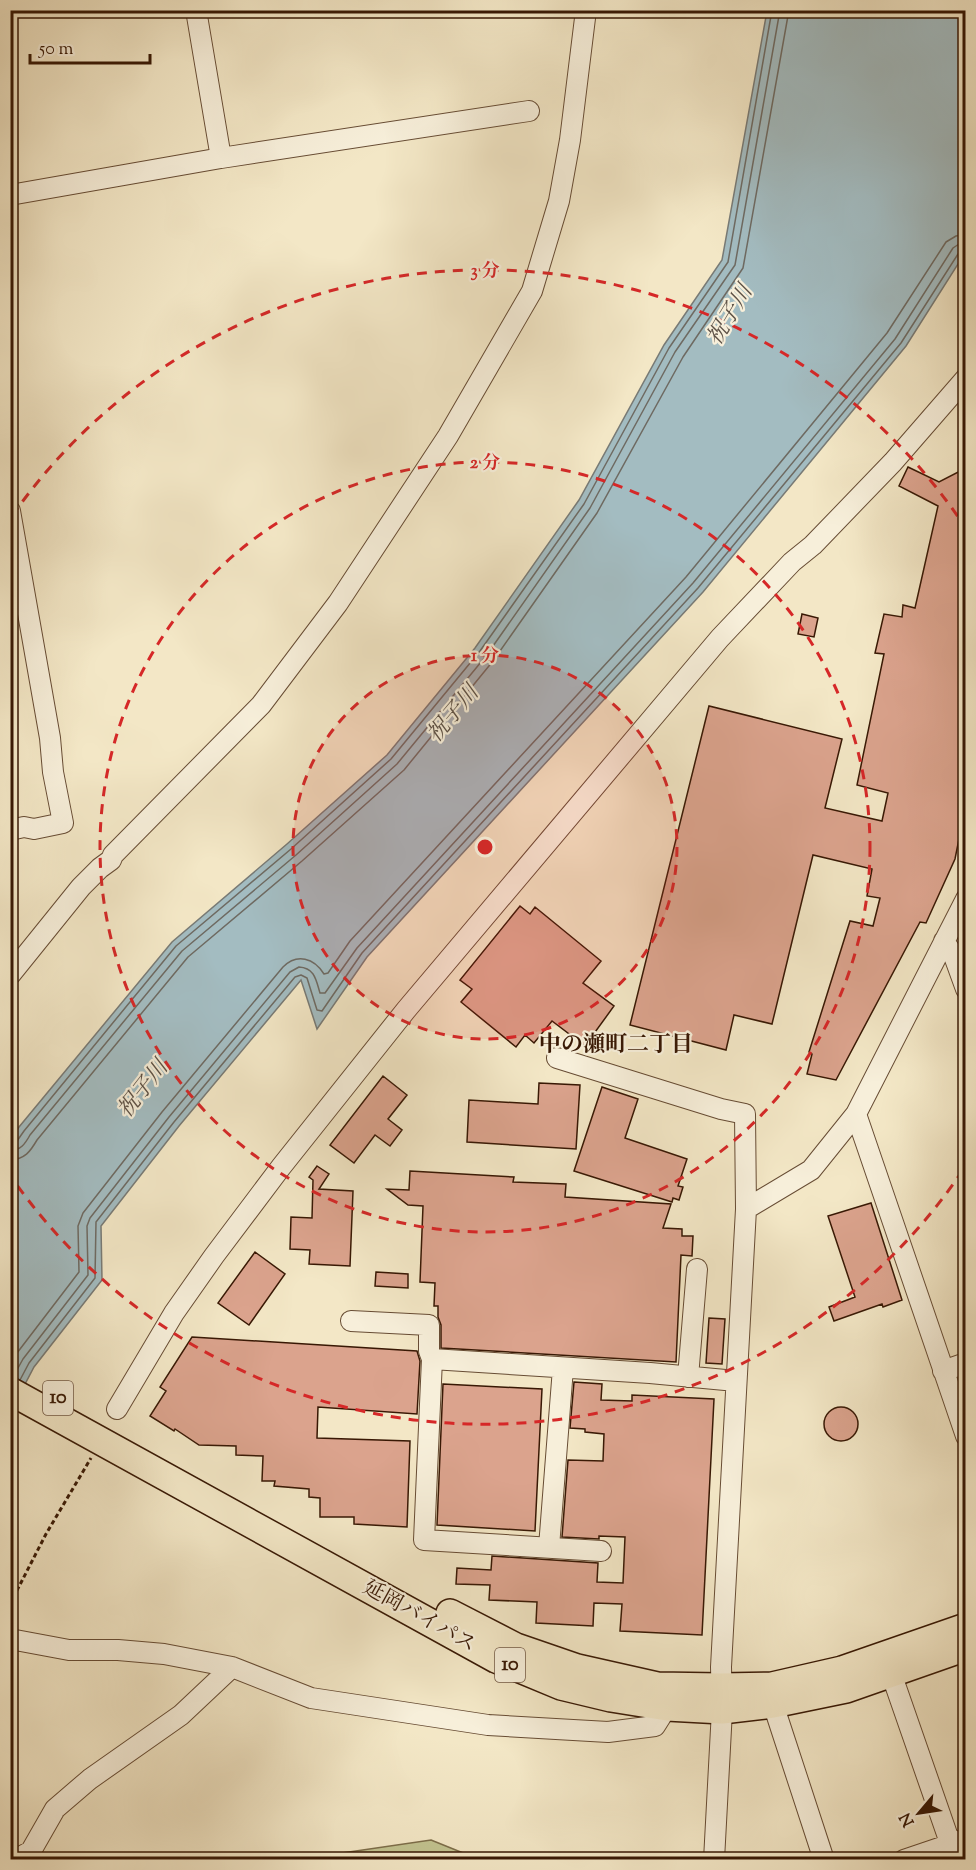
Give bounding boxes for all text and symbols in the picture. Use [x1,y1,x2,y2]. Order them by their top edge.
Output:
scale bar [30,27,150,65]
text: 50 m [38,37,74,63]
text: 3 分 [470,259,500,285]
water label: 祝子川 [700,278,763,353]
text: 2 分 [470,451,500,477]
text: 1 分 [471,644,499,670]
water label: 祝子川 [421,678,489,751]
centre of rings [475,837,495,857]
district label: 中の瀬町二丁目 [539,1030,693,1062]
water label: 祝子川 [111,1053,178,1126]
road number: 10 [43,1381,73,1415]
street label: 延岡バイパス [357,1573,481,1661]
road number: 10 [495,1648,525,1682]
north arrow [889,1783,949,1843]
text: N [895,1808,921,1830]

